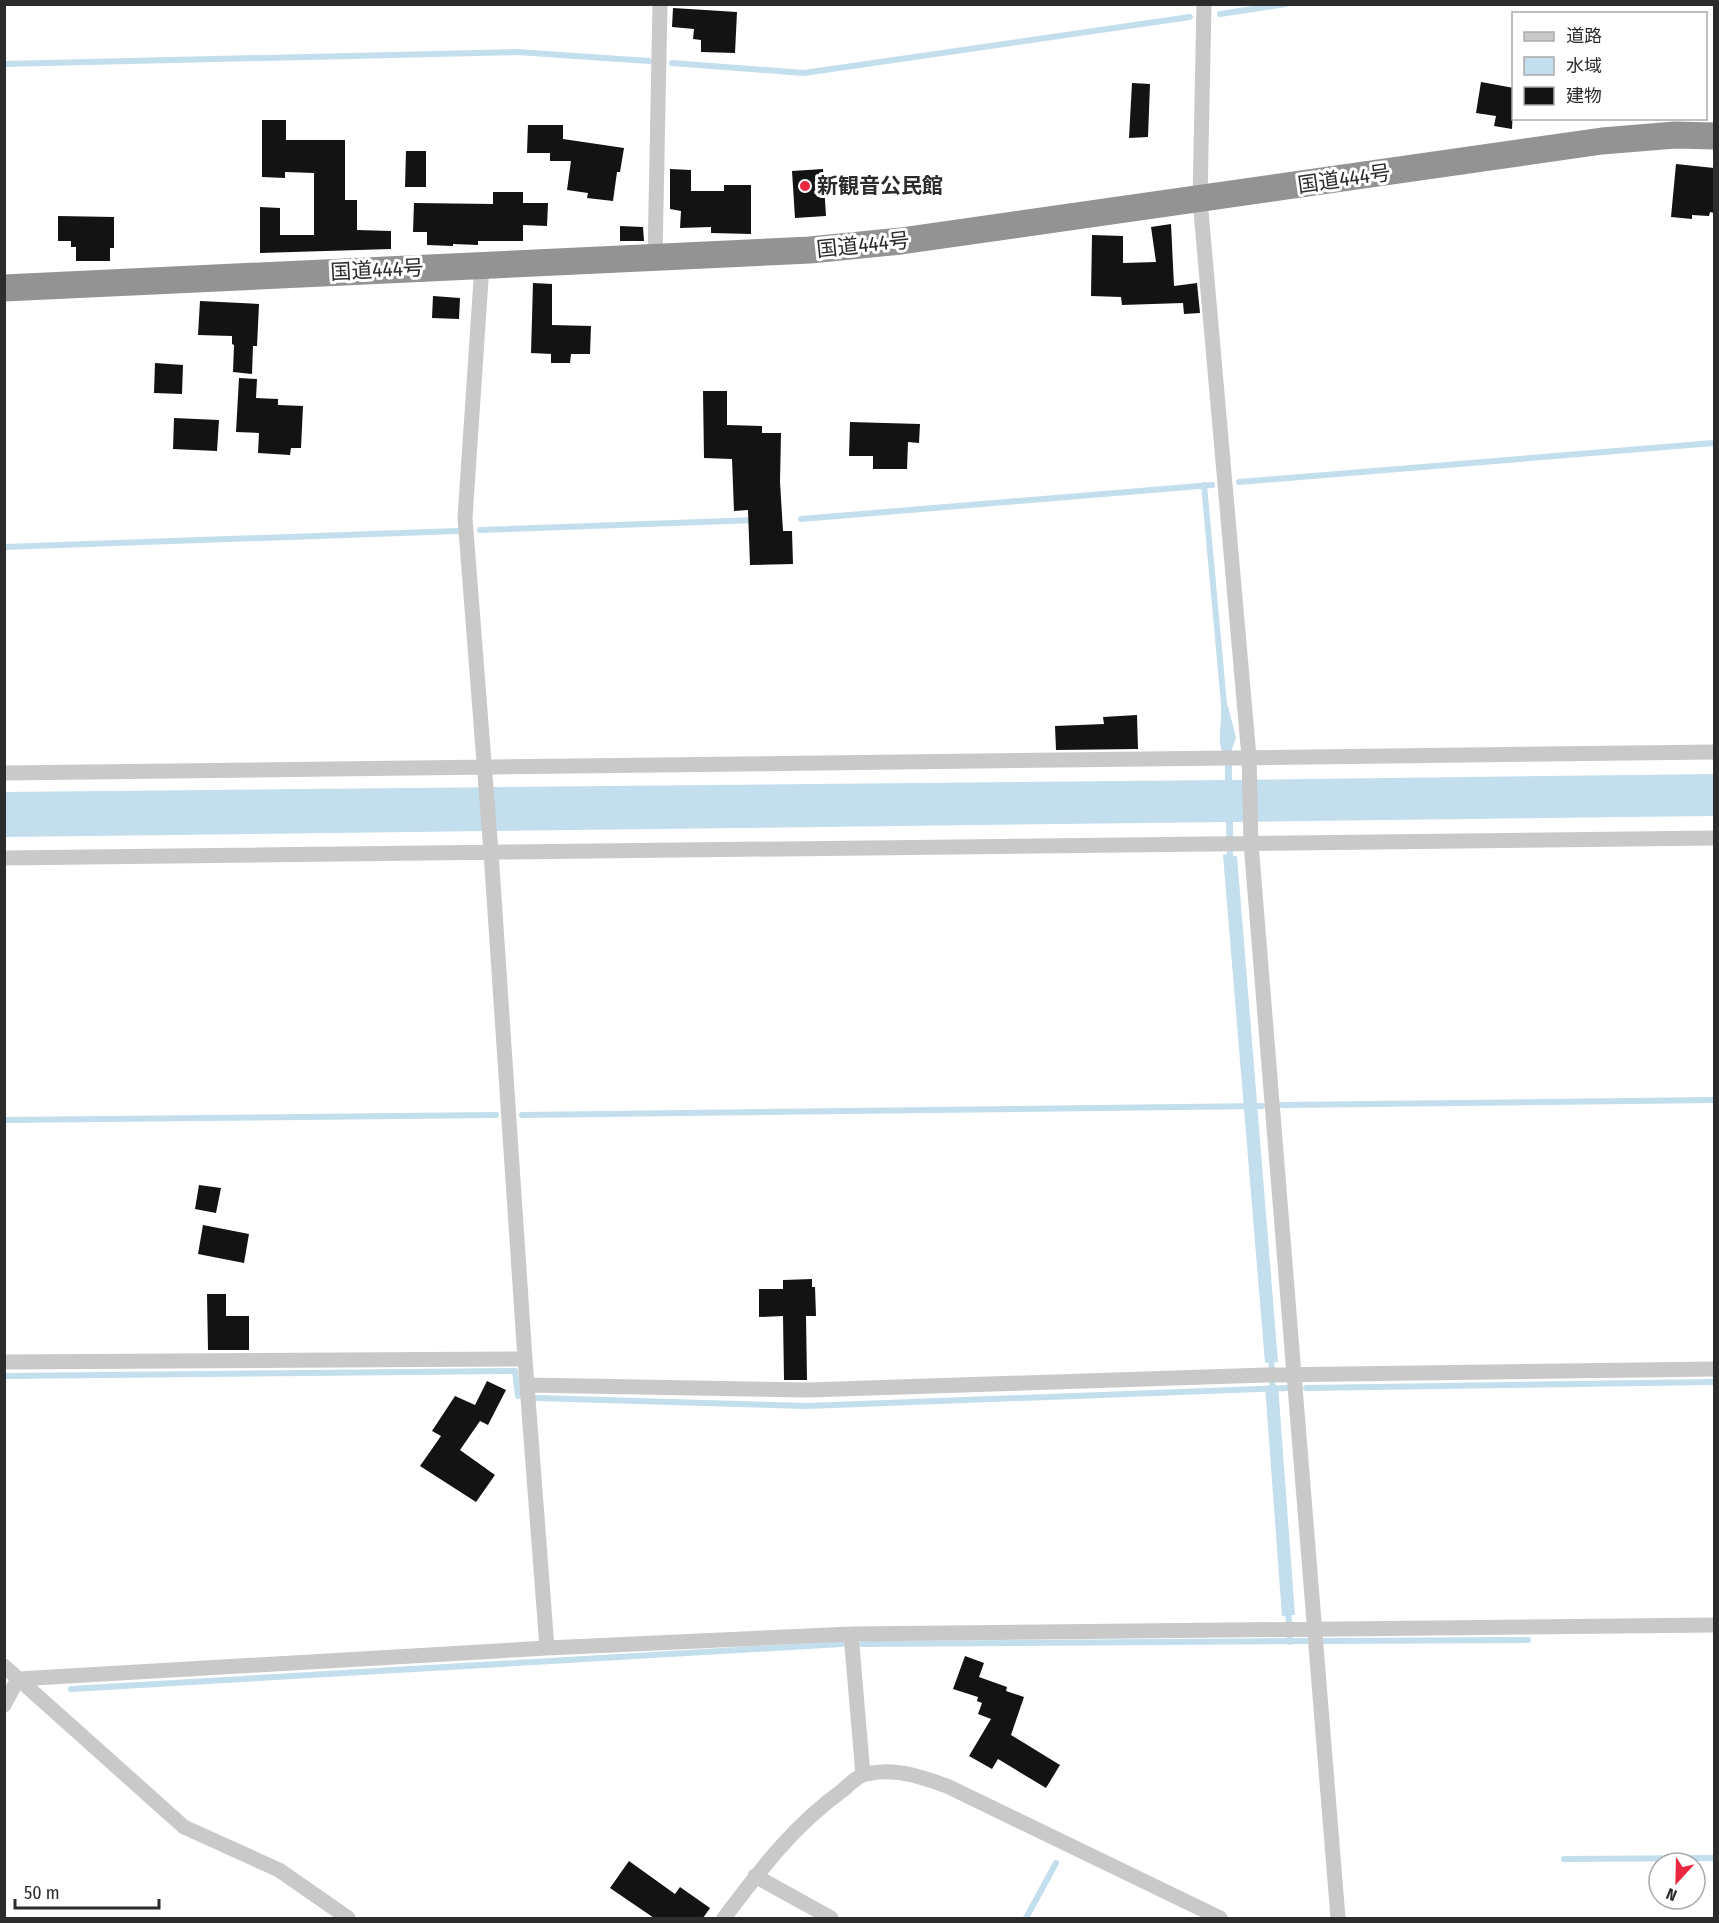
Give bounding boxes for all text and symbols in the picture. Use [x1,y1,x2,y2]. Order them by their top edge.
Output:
legend [1512,12,1707,120]
text: 道路 [1566,25,1602,47]
text: 水域 [1566,55,1602,77]
text: 建物 [1566,85,1602,107]
street label: 国道444号 [1296,160,1392,198]
place label: 新観音公民館 [817,173,943,199]
marker: 新観音公民館 [798,179,812,193]
street label: 国道444号 [815,227,911,263]
street label: 国道444号 [330,255,424,285]
north arrow [1647,1851,1707,1911]
scale bar [15,1872,159,1910]
text: 50 m [24,1882,60,1904]
text: N [1664,1884,1680,1905]

